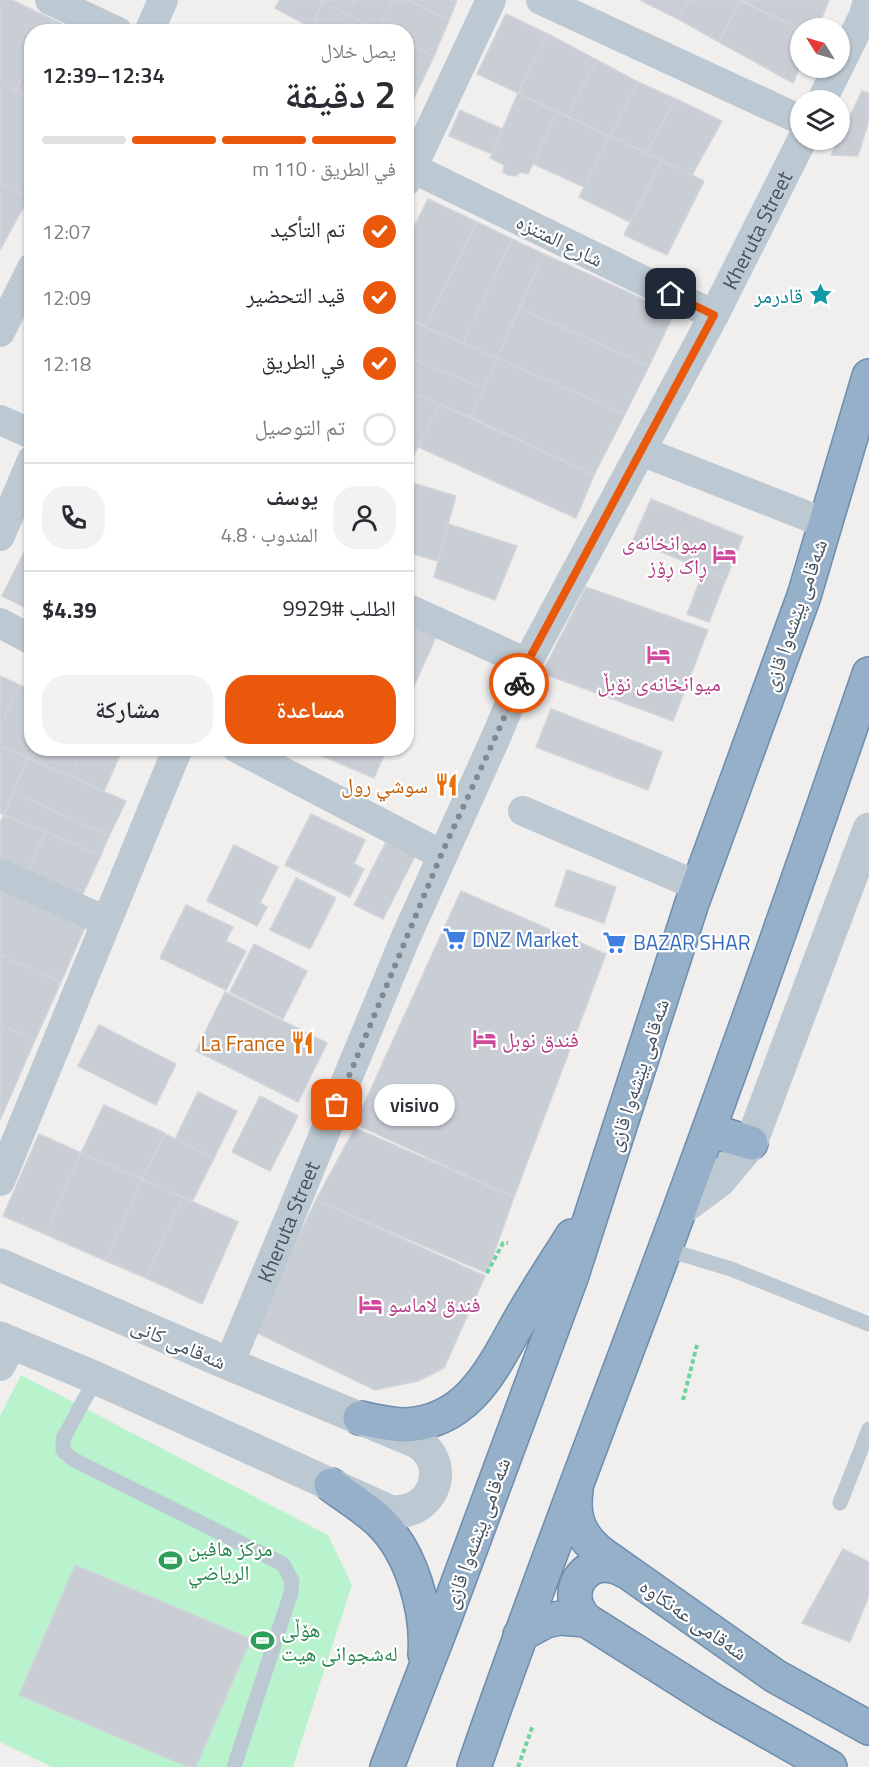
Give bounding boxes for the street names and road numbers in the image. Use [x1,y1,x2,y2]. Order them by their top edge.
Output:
street label: Kheruta Street [713,165,800,295]
street label: شارع المتنزه [511,205,609,275]
street label: شەقامی پێشەوا قازی [753,535,835,695]
street label: شەقامی پێشەوا قازی [597,994,677,1156]
street label: Kheruta Street [248,1155,328,1287]
street label: شەقامی کانی [127,1309,231,1377]
street label: شەقامی پێشەوا قازی [434,1453,518,1613]
street label: شەقامی عەنکاوە [634,1570,754,1668]

